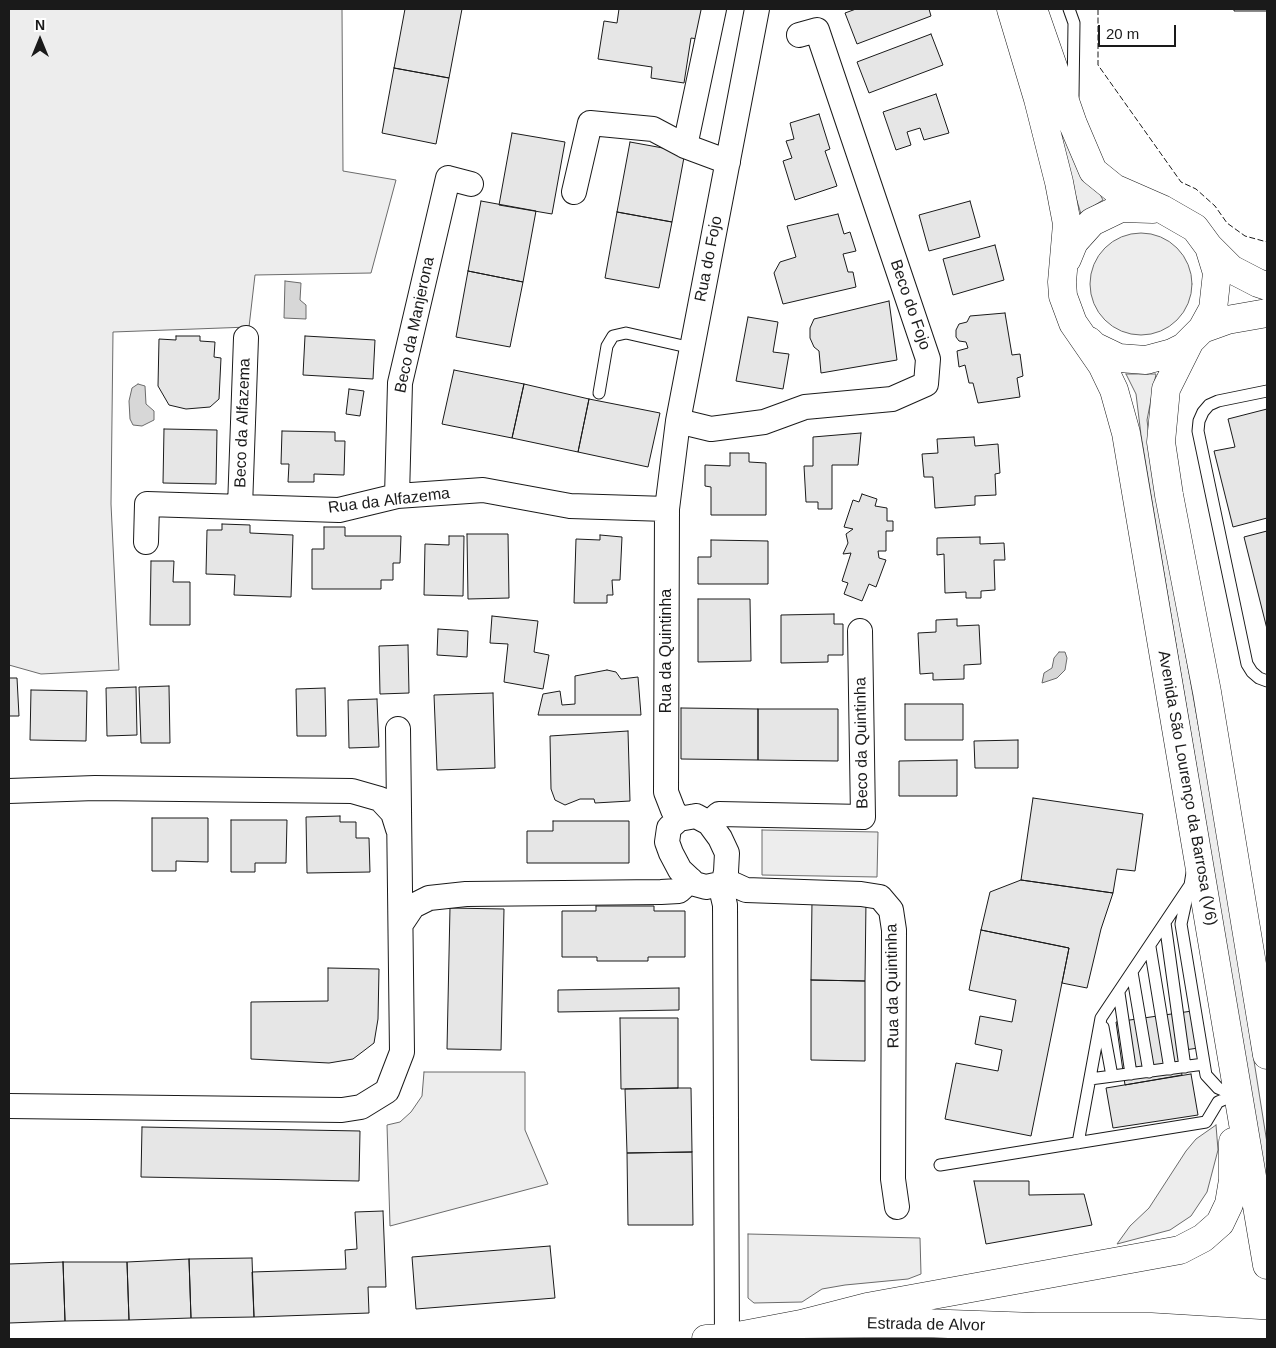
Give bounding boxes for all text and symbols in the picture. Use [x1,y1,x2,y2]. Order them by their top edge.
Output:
north arrow [15,15,65,65]
scale bar [1101,15,1178,47]
text: N [35,17,45,33]
text: 20 m [1106,25,1139,42]
street label: Rua do Fojo [691,214,727,304]
street label: Beco da Manjerona [391,255,439,395]
street label: Beco do Fojo [886,257,934,353]
street label: Beco da Alfazema [231,358,255,488]
street label: Rua da Alfazema [327,484,451,518]
street label: Rua da Quintinha [657,589,677,713]
street label: Avenida São Lourenço da Barrosa (V6) [1153,649,1221,927]
street label: Beco da Quintinha [851,677,873,809]
street label: Rua da Quintinha [882,924,904,1048]
street label: Estrada de Alvor [867,1314,985,1336]

